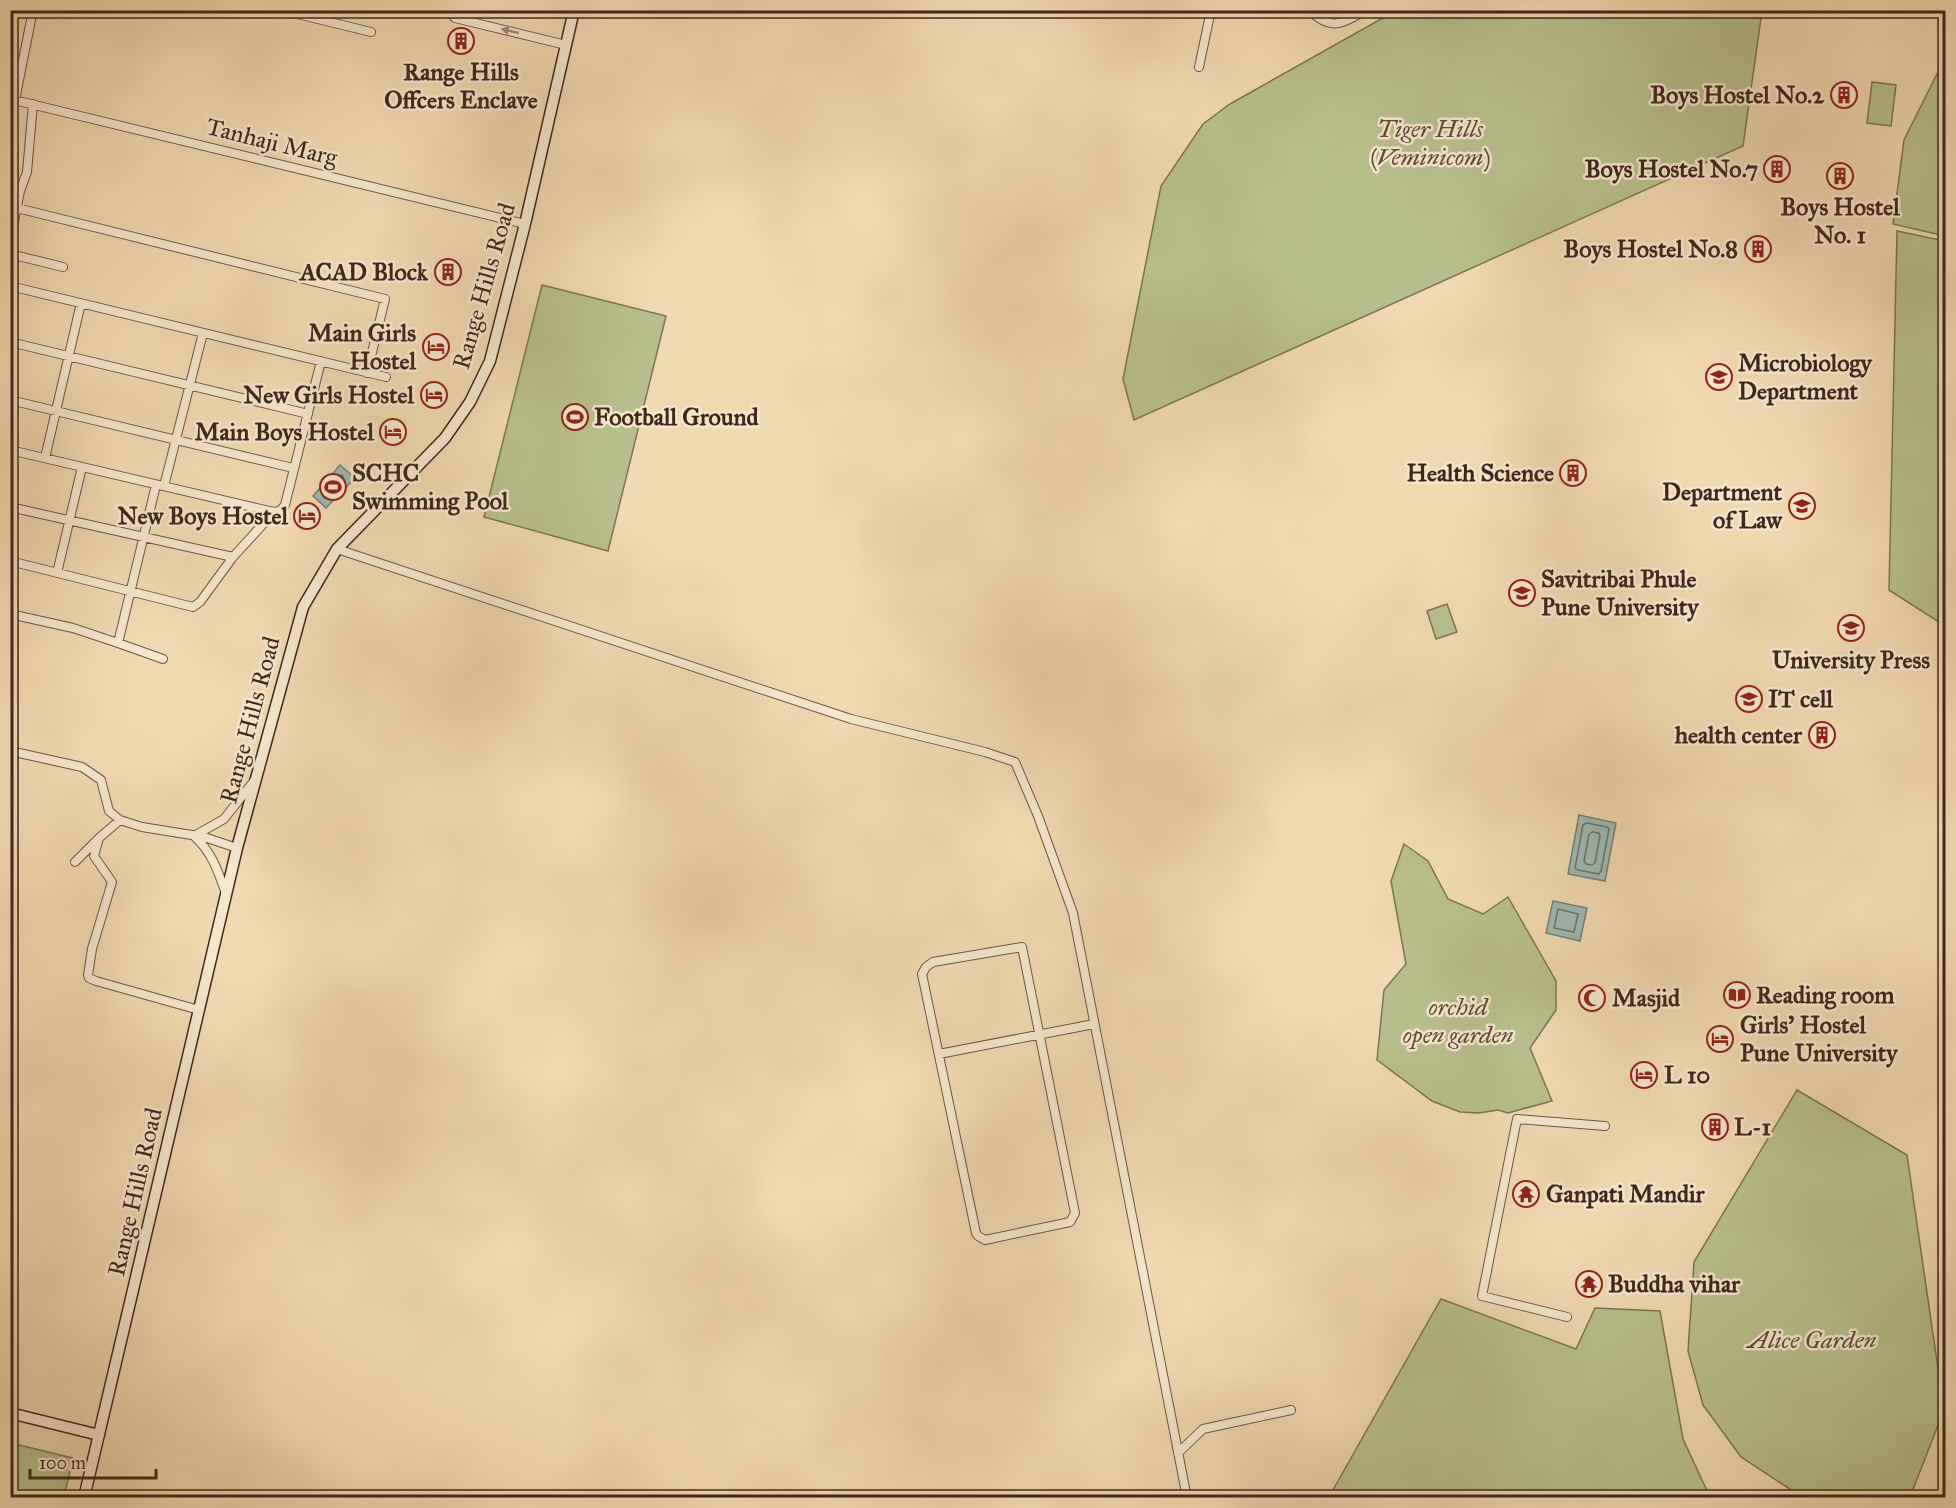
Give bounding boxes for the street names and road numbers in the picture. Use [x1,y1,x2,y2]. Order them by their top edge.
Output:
street label: Tanhaji Marg [203,111,342,173]
street label: Range Hills Road [446,199,522,373]
street label: Range Hills Road [213,633,287,807]
street label: Range Hills Road [101,1105,169,1279]

